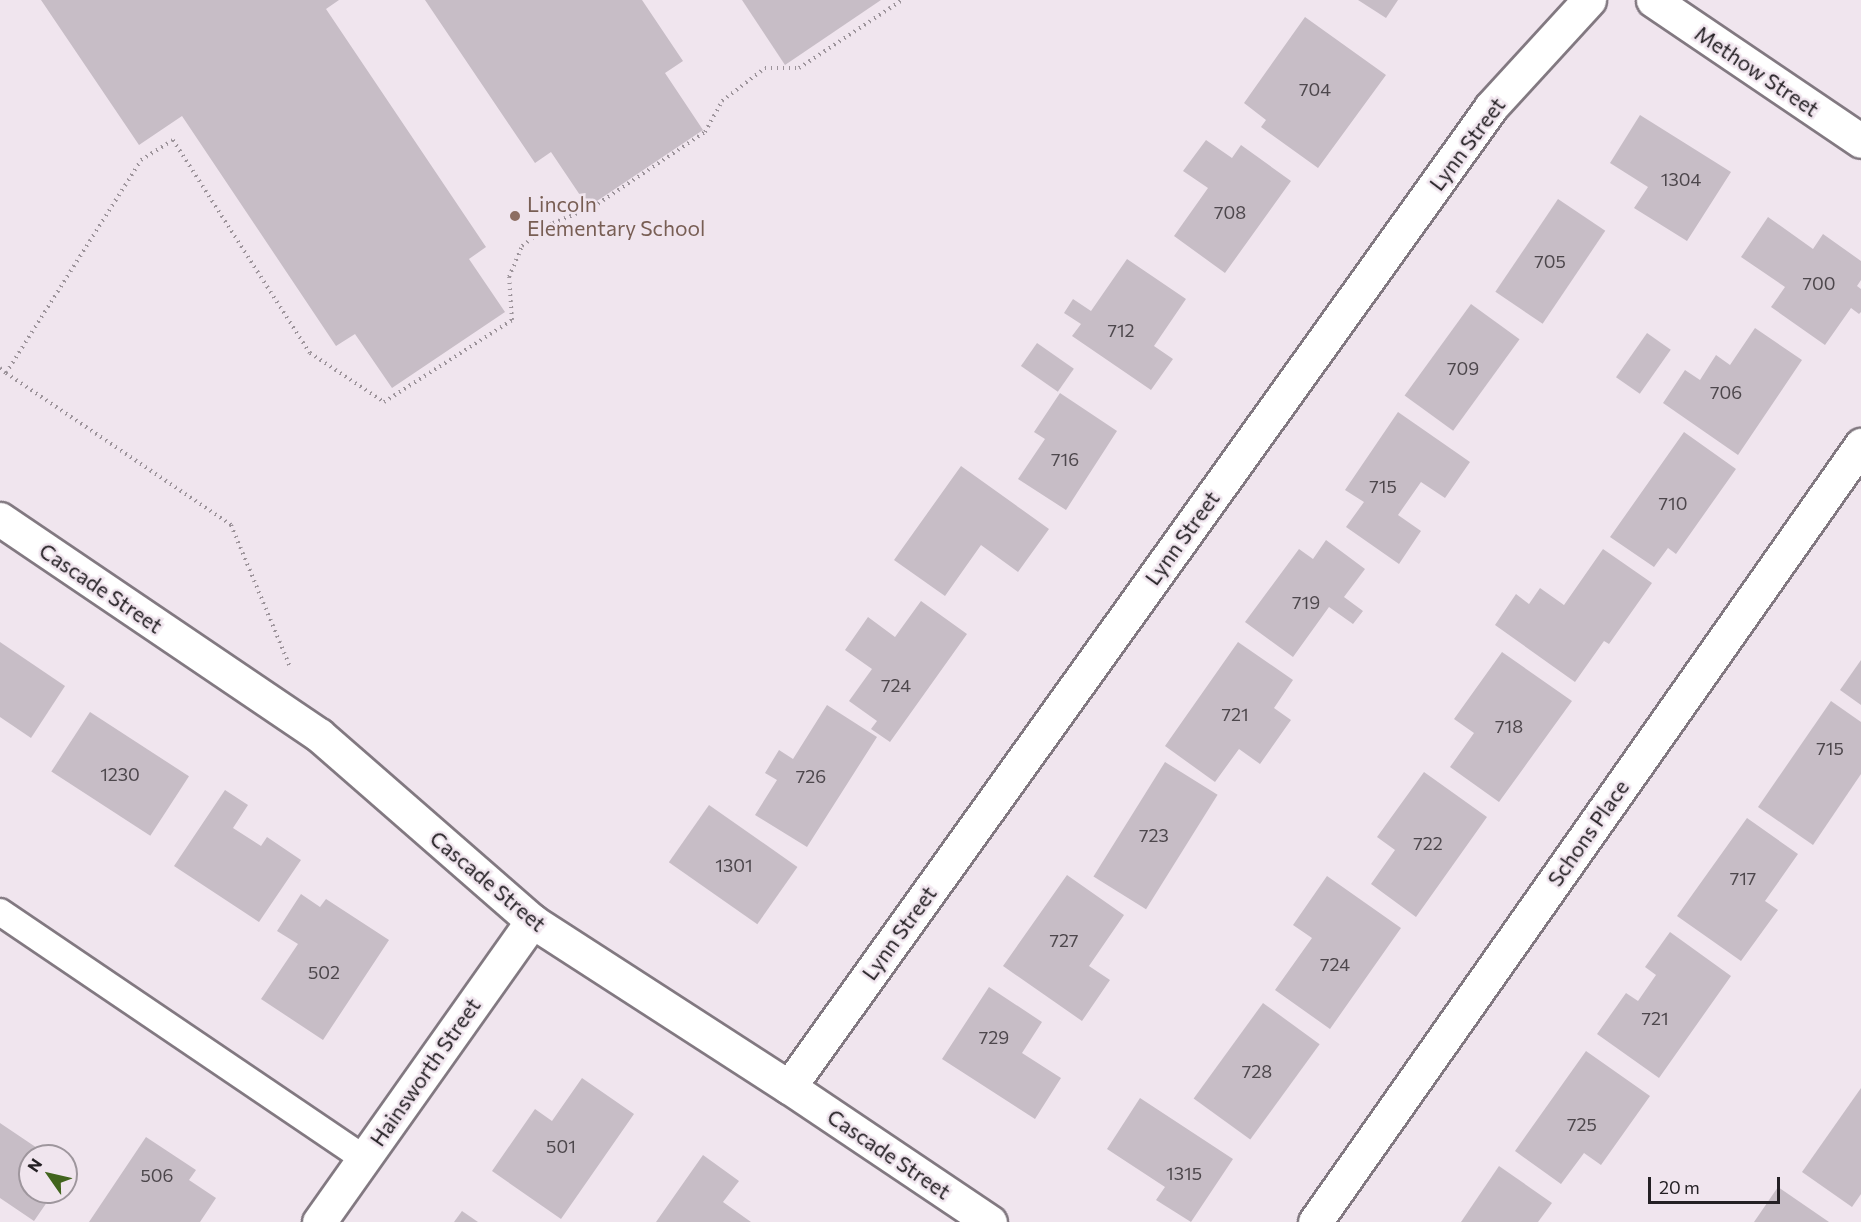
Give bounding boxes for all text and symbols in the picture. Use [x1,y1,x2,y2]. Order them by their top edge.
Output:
street label: Methow Street [1690,20,1824,122]
house number: 704 [1299,78,1331,100]
street label: Lynn Street [1424,93,1510,195]
house number: 1304 [1661,168,1701,190]
place label: Lincoln Elementary School [527,191,705,241]
house number: 708 [1214,201,1246,223]
marker: Lincoln Elementary School [508,209,522,223]
house number: 705 [1534,250,1566,272]
house number: 700 [1803,272,1835,294]
house number: 712 [1107,319,1135,341]
house number: 709 [1447,357,1479,379]
house number: 706 [1710,381,1742,403]
house number: 716 [1051,448,1079,470]
house number: 715 [1369,475,1397,497]
street label: Lynn Street [1140,486,1224,590]
house number: 710 [1659,492,1687,514]
street label: Cascade Street [35,538,167,638]
house number: 719 [1292,591,1320,613]
house number: 724 [881,674,911,696]
house number: 721 [1221,703,1249,725]
house number: 718 [1495,715,1523,737]
house number: 715 [1816,737,1844,759]
house number: 1230 [100,763,140,785]
house number: 726 [796,765,826,787]
street label: Schons Place [1542,775,1634,891]
house number: 723 [1139,824,1169,846]
street label: Cascade Street [425,825,551,937]
house number: 722 [1413,832,1443,854]
house number: 1301 [715,854,753,876]
house number: 717 [1730,867,1756,889]
street label: Lynn Street [857,881,941,985]
house number: 727 [1050,929,1078,951]
house number: 724 [1320,953,1350,975]
house number: 502 [308,961,340,983]
street label: Hainsworth Street [365,993,485,1151]
house number: 721 [1641,1007,1669,1029]
house number: 729 [979,1026,1009,1048]
house number: 728 [1242,1060,1272,1082]
street label: Cascade Street [823,1104,955,1204]
house number: 725 [1567,1113,1597,1135]
house number: 501 [546,1135,576,1157]
north arrow [18,1144,78,1204]
text: N [23,1154,46,1175]
house number: 1315 [1166,1162,1202,1184]
house number: 506 [140,1164,174,1186]
scale bar [1651,1165,1783,1203]
text: 20 m [1659,1176,1700,1198]

